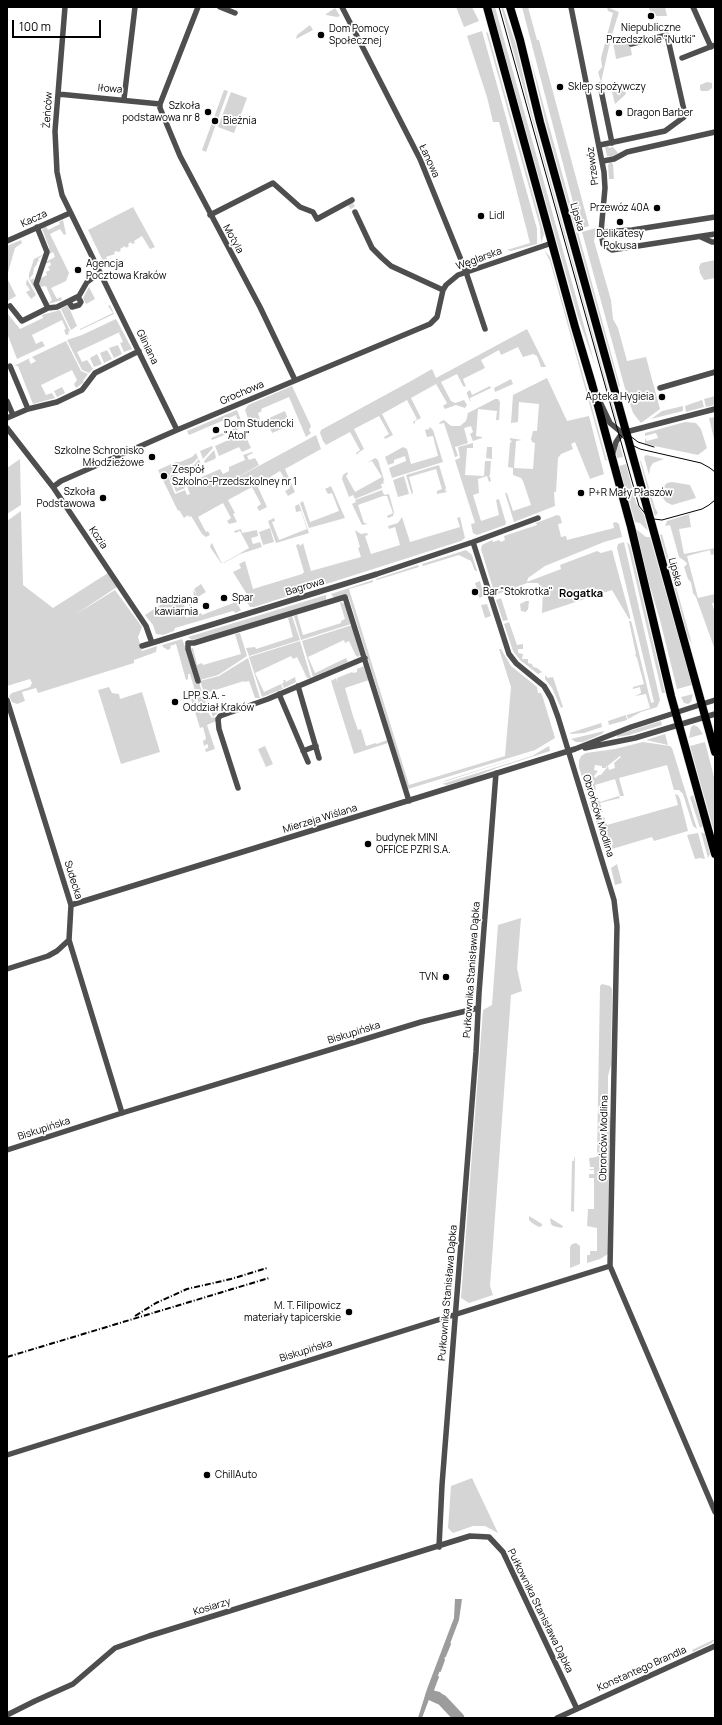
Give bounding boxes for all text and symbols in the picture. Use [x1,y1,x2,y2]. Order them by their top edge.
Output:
marker: Niepubliczne Przedszkole "Nutki" [646,11,656,21]
scale bar [14,12,103,38]
text: 100 m [19,18,51,35]
place label: Niepubliczne Przedszkole "Nutki" [606,22,696,46]
place label: Dom Pomocy Społecznej [329,23,389,46]
marker: Dom Pomocy Społecznej [316,30,326,40]
place label: Sklep spożywczy [568,81,646,93]
street label: Iłowa [97,82,123,96]
marker: Sklep spożywczy [555,82,565,92]
street label: Żeńców [41,91,55,129]
place label: Szkoła podstawowa nr 8 [122,100,200,124]
marker: Szkoła podstawowa nr 8 [203,107,213,117]
place label: Dragon Barber [627,107,693,119]
marker: Dragon Barber [614,108,624,118]
place label: Bieżnia [223,115,256,127]
marker: Bieżnia [210,116,220,126]
street label: Łanowa [416,142,442,180]
street label: Przewóz [585,146,601,186]
street label: Lipska [567,201,587,233]
place label: Przewóz 40A [590,202,649,214]
marker: Przewóz 40A [652,203,662,213]
street label: Kacza [19,208,49,230]
place label: Lidl [489,210,505,222]
marker: Lidl [476,211,486,221]
marker: Delikatesy Pokusa [615,217,625,227]
street label: Motyla [220,222,246,256]
place label: Delikatesy Pokusa [596,228,644,252]
street label: Węglarska [455,245,503,273]
place label: Agencja Pocztowa Kraków [86,258,166,282]
marker: Agencja Pocztowa Kraków [73,265,83,275]
street label: Gliniana [133,328,161,366]
street label: Grochowa [218,378,266,408]
place label: Apteka Hygieia [586,391,654,403]
marker: Apteka Hygieia [657,392,667,402]
place label: Dom Studencki "Atol" [224,418,294,442]
marker: Dom Studencki "Atol" [211,425,221,435]
place label: Szkolne Schronisko Młodzieżowe [54,445,144,468]
marker: Szkolne Schronisko Młodzieżowe [147,452,157,462]
place label: Zespół Szkolno-Przedszkolney nr 1 [172,464,297,488]
marker: Zespół Szkolno-Przedszkolney nr 1 [159,471,169,481]
place label: Szkoła Podstawowa [36,486,95,510]
place label: P+R Mały Płaszów [589,487,673,499]
marker: P+R Mały Płaszów [576,488,586,498]
marker: Szkoła Podstawowa [98,493,108,503]
street label: Kozia [86,525,110,551]
street label: Lipska [665,556,685,588]
street label: Bagrowa [284,575,326,599]
place label: Bar "Stokrotka" [483,586,553,598]
marker: Bar "Stokrotka" [470,587,480,597]
district label: Rogatka [559,587,603,601]
place label: Spar [232,592,253,604]
marker: Spar [219,593,229,603]
place label: nadziana kawiarnia [155,594,198,618]
marker: nadziana kawiarnia [201,601,211,611]
place label: LPP S.A. - Oddział Kraków [183,690,254,714]
marker: LPP S.A. - Oddział Kraków [170,697,180,707]
street label: Obrońców Modlina [580,773,616,859]
street label: Mierzeja Wiślana [281,802,359,836]
place label: budynek MINI OFFICE PZRI S.A. [376,832,451,856]
marker: budynek MINI OFFICE PZRI S.A. [363,839,373,849]
street label: Sudecka [61,859,85,901]
street label: Pułkownika Stanisława Dąbka [461,901,483,1039]
place label: TVN [419,971,438,983]
marker: TVN [441,972,451,982]
street label: Biskupińska [326,1019,382,1047]
street label: Obrońców Modlina [597,1095,611,1181]
street label: Biskupińska [16,1115,72,1143]
street label: Pułkownika Stanisława Dąbka [436,1224,460,1362]
place label: M. T. Filipowicz materiały tapicerskie [244,1300,341,1324]
marker: M. T. Filipowicz materiały tapicerskie [344,1307,354,1317]
street label: Biskupińska [278,1337,334,1365]
place label: ChillAuto [215,1469,257,1481]
marker: ChillAuto [202,1470,212,1480]
street label: Pułkownika Stanisława Dąbka [505,1547,575,1675]
street label: Kosiarzy [192,1596,232,1618]
street label: Konstantego Brandla [596,1644,688,1694]

